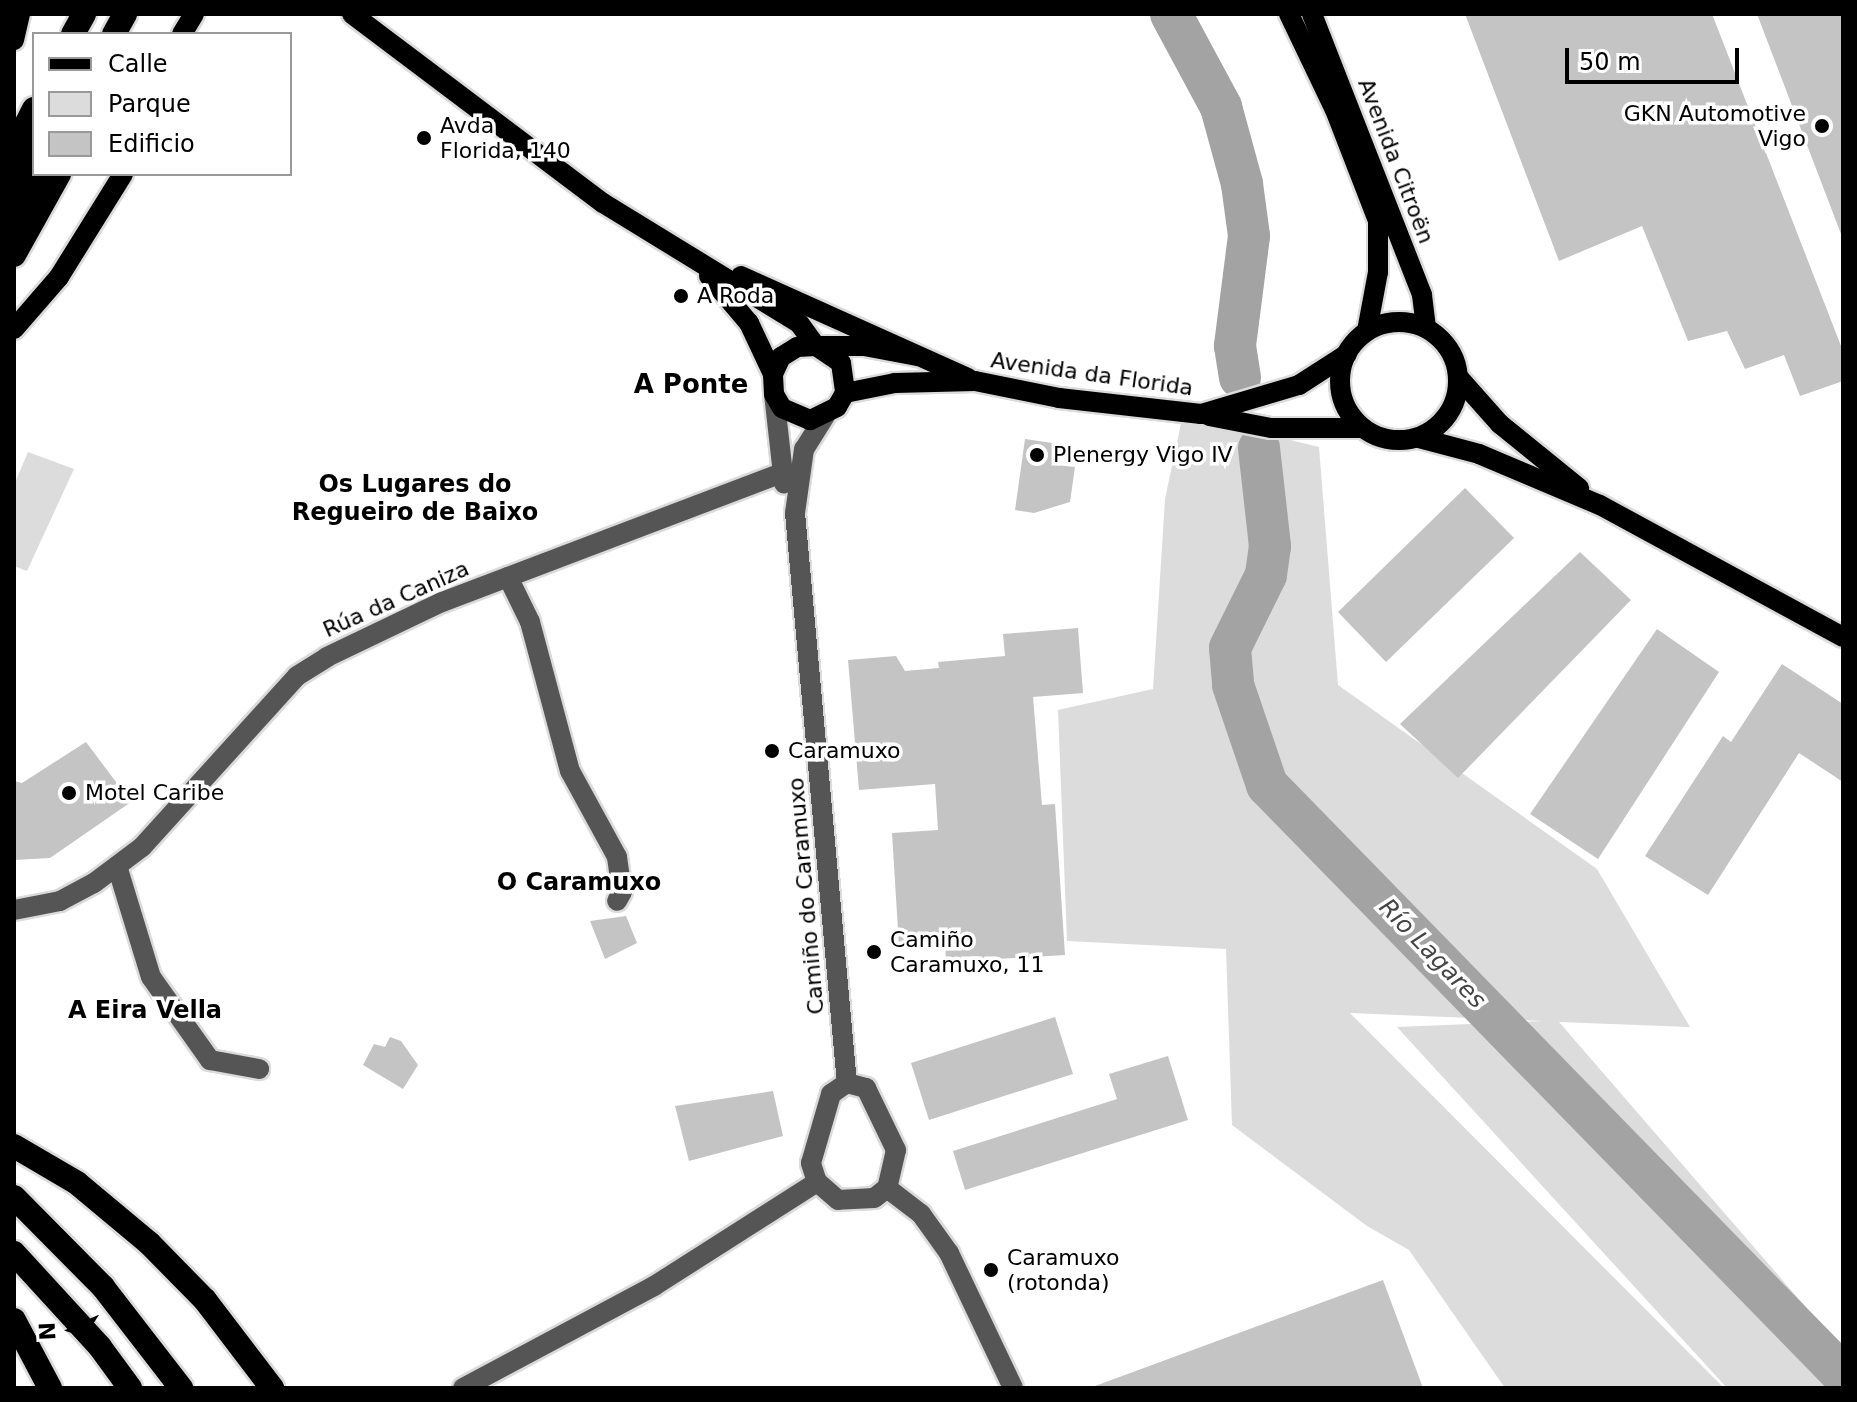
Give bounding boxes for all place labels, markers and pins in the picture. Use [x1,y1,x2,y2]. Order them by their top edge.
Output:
place label: GKN Automotive Vigo [1624,100,1806,152]
place label: Avda Florida, 140 [440,112,571,164]
marker: GKN Automotive Vigo [1813,117,1831,135]
marker: Avda Florida, 140 [415,129,433,147]
place label: A Roda [697,283,774,309]
marker: A Roda [672,287,690,305]
place label: Plenergy Vigo IV [1053,442,1233,468]
marker: Plenergy Vigo IV [1028,446,1046,464]
place label: Caramuxo [788,738,901,764]
marker: Caramuxo [763,742,781,760]
place label: Motel Caribe [85,780,224,806]
marker: Motel Caribe [60,784,78,802]
place label: Camiño Caramuxo, 11 [890,926,1045,978]
marker: Camiño Caramuxo, 11 [865,943,883,961]
place label: Caramuxo (rotonda) [1007,1244,1120,1296]
marker: Caramuxo (rotonda) [982,1261,1000,1279]

